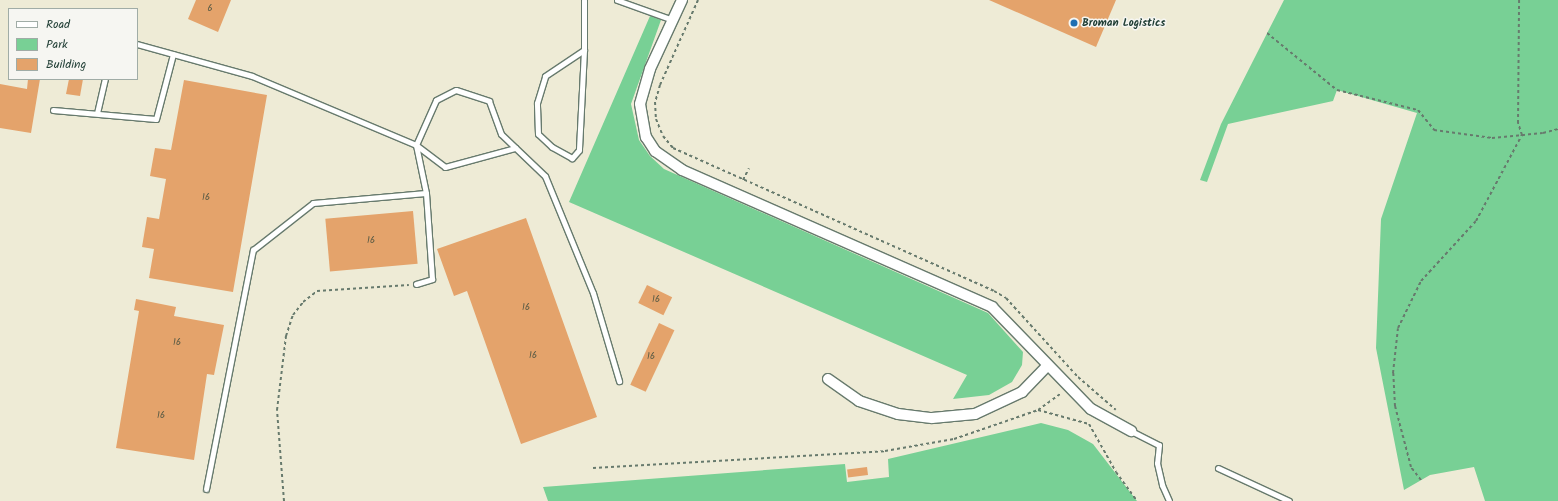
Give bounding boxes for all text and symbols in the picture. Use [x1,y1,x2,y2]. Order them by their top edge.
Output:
house number: 6 [207,4,213,14]
legend [8,8,138,80]
text: Road [46,15,70,34]
place label: Broman Logistics [1082,16,1165,30]
marker: Broman Logistics [1069,18,1079,28]
text: Park [46,35,68,54]
text: Building [46,55,86,74]
house number: 16 [202,193,210,203]
house number: 16 [367,236,375,246]
house number: 16 [652,295,660,305]
house number: 16 [522,303,530,313]
house number: 16 [173,338,181,348]
house number: 16 [529,351,537,361]
house number: 16 [647,352,655,362]
house number: 16 [157,411,165,421]

